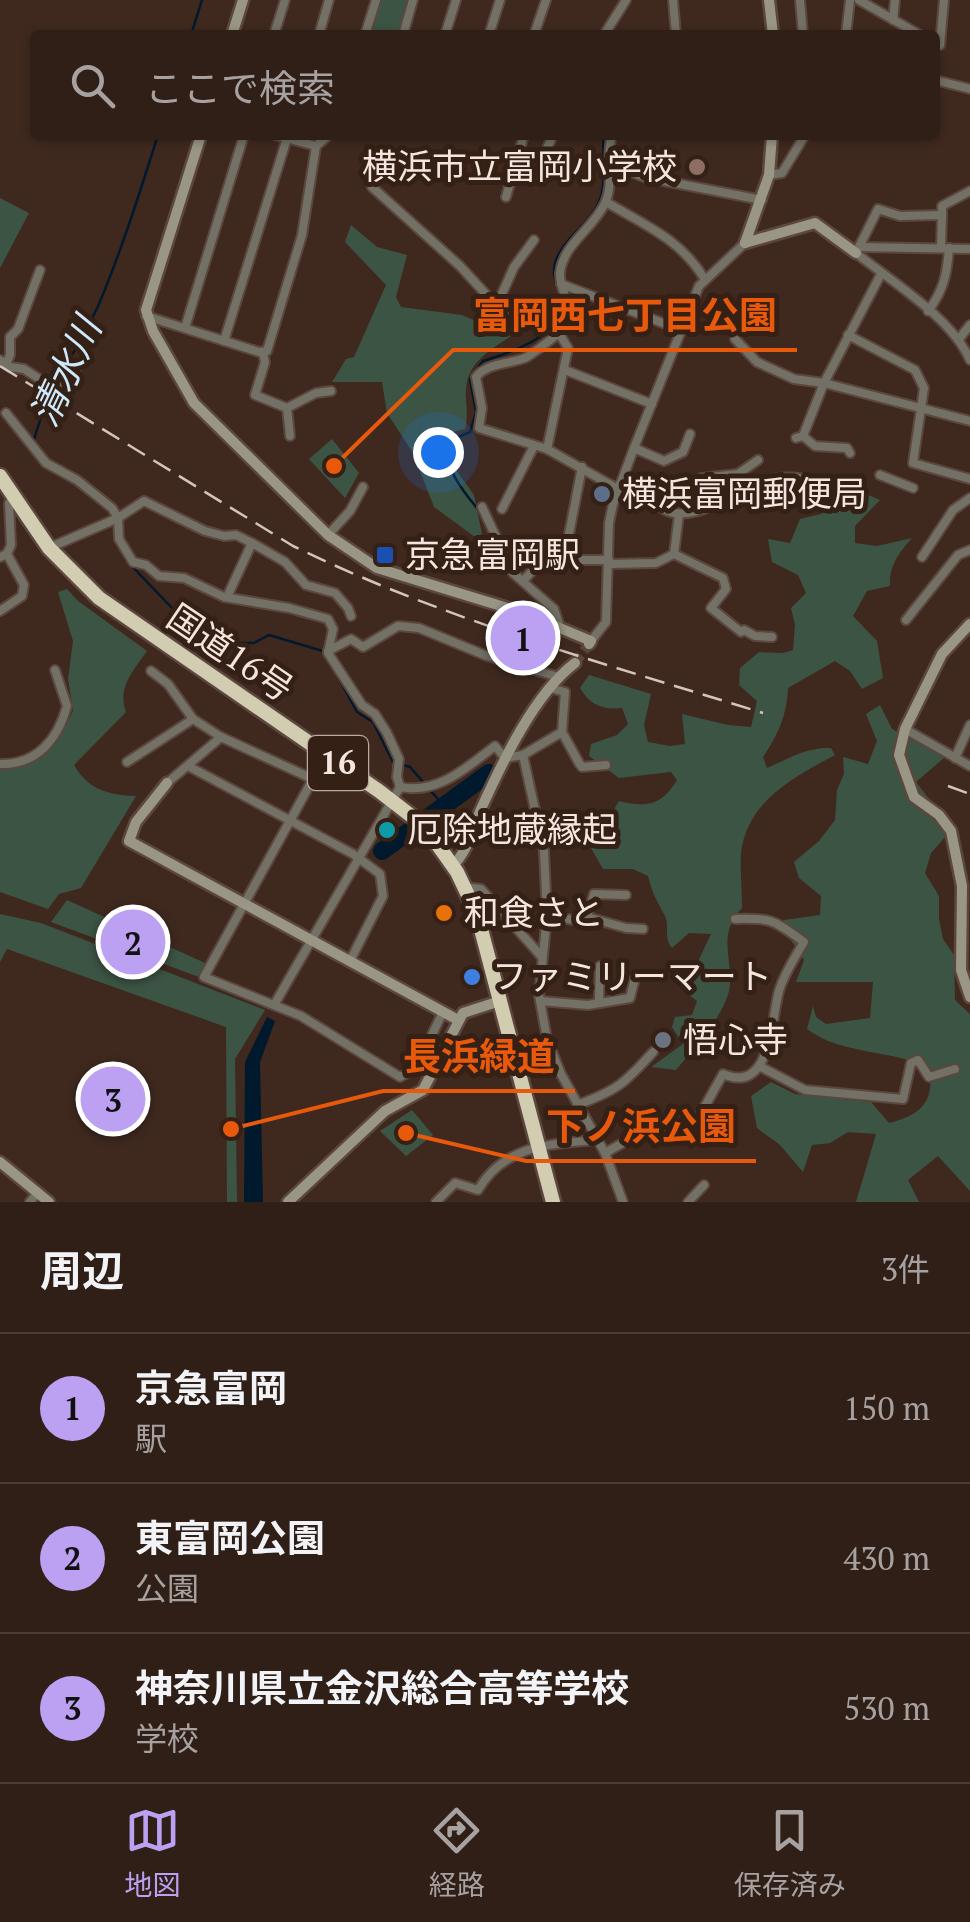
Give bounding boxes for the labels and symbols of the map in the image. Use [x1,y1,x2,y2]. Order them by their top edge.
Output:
place label: 横浜市立富岡小学校 [362,143,677,189]
marker: 横浜市立富岡小学校 [686,156,708,178]
callout: 富岡西七丁目公園 [453,282,797,350]
text: 富岡西七丁目公園 [473,290,777,340]
water label: 清水川 [18,306,114,434]
your location [413,427,464,478]
place label: 横浜富岡郵便局 [622,470,867,516]
marker: 横浜富岡郵便局 [591,483,613,505]
place label: 京急富岡駅 [405,531,580,577]
marker: 京急富岡駅 [374,544,396,566]
street label: 国道16号 [159,593,302,711]
pin: 1 [490,600,556,676]
road number: 16 [308,736,368,790]
place label: 厄除地蔵縁起 [407,806,617,852]
marker: 厄除地蔵縁起 [376,819,398,841]
place label: 和食さと [464,889,604,935]
marker: 和食さと [433,902,455,924]
pin: 2 [100,904,166,980]
place label: ファミリーマート [492,953,772,999]
marker: ファミリーマート [461,966,483,988]
place label: 悟心寺 [683,1016,788,1062]
callout: 長浜緑道 [383,1023,575,1091]
marker: 悟心寺 [652,1029,674,1051]
text: 長浜緑道 [403,1031,555,1081]
pin: 3 [80,1062,146,1136]
callout: 下ノ浜公園 [526,1093,756,1161]
text: 下ノ浜公園 [546,1101,736,1151]

